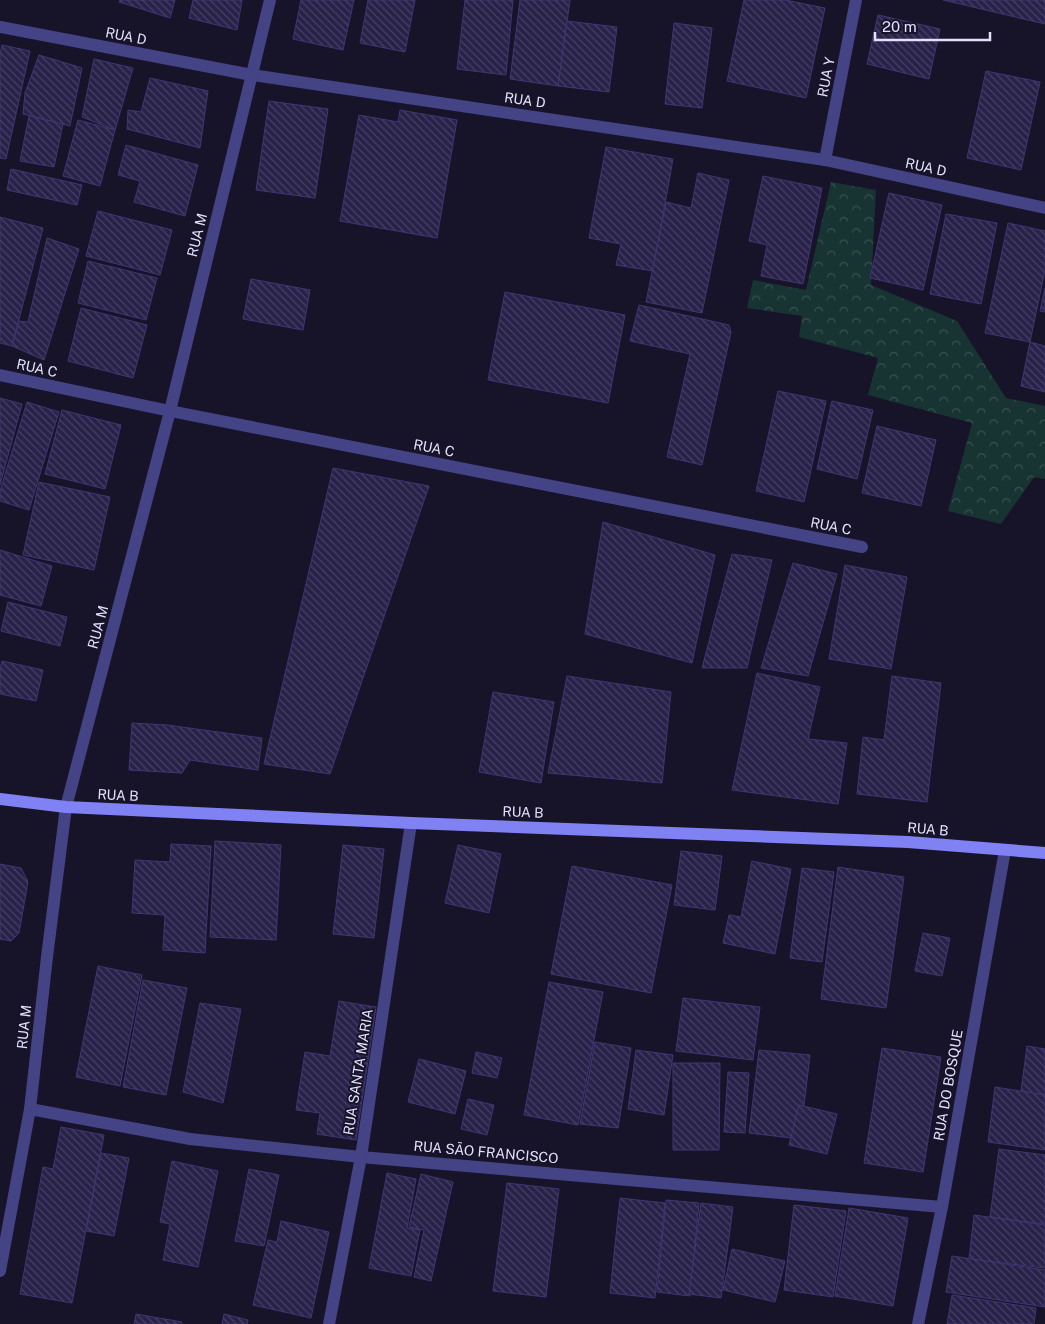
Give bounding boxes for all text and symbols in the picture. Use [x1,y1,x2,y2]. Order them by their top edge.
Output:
scale bar [875,10,990,42]
text: 20 m [882,18,917,35]
street label: RUA D [104,24,148,48]
street label: RUA Y [814,55,838,98]
street label: RUA D [503,89,547,111]
street label: RUA D [904,155,948,179]
street label: RUA M [184,212,210,258]
street label: RUA C [15,356,59,380]
street label: RUA C [412,436,456,460]
street label: RUA C [809,514,853,538]
street label: RUA M [85,604,111,650]
street label: RUA B [97,786,139,804]
street label: RUA B [502,803,544,821]
street label: RUA B [907,819,949,839]
street label: RUA M [14,1004,34,1050]
street label: RUA SANTA MARIA [340,1008,376,1136]
street label: RUA DO BOSQUE [930,1028,966,1142]
street label: RUA SÃO FRANCISCO [413,1137,559,1166]

